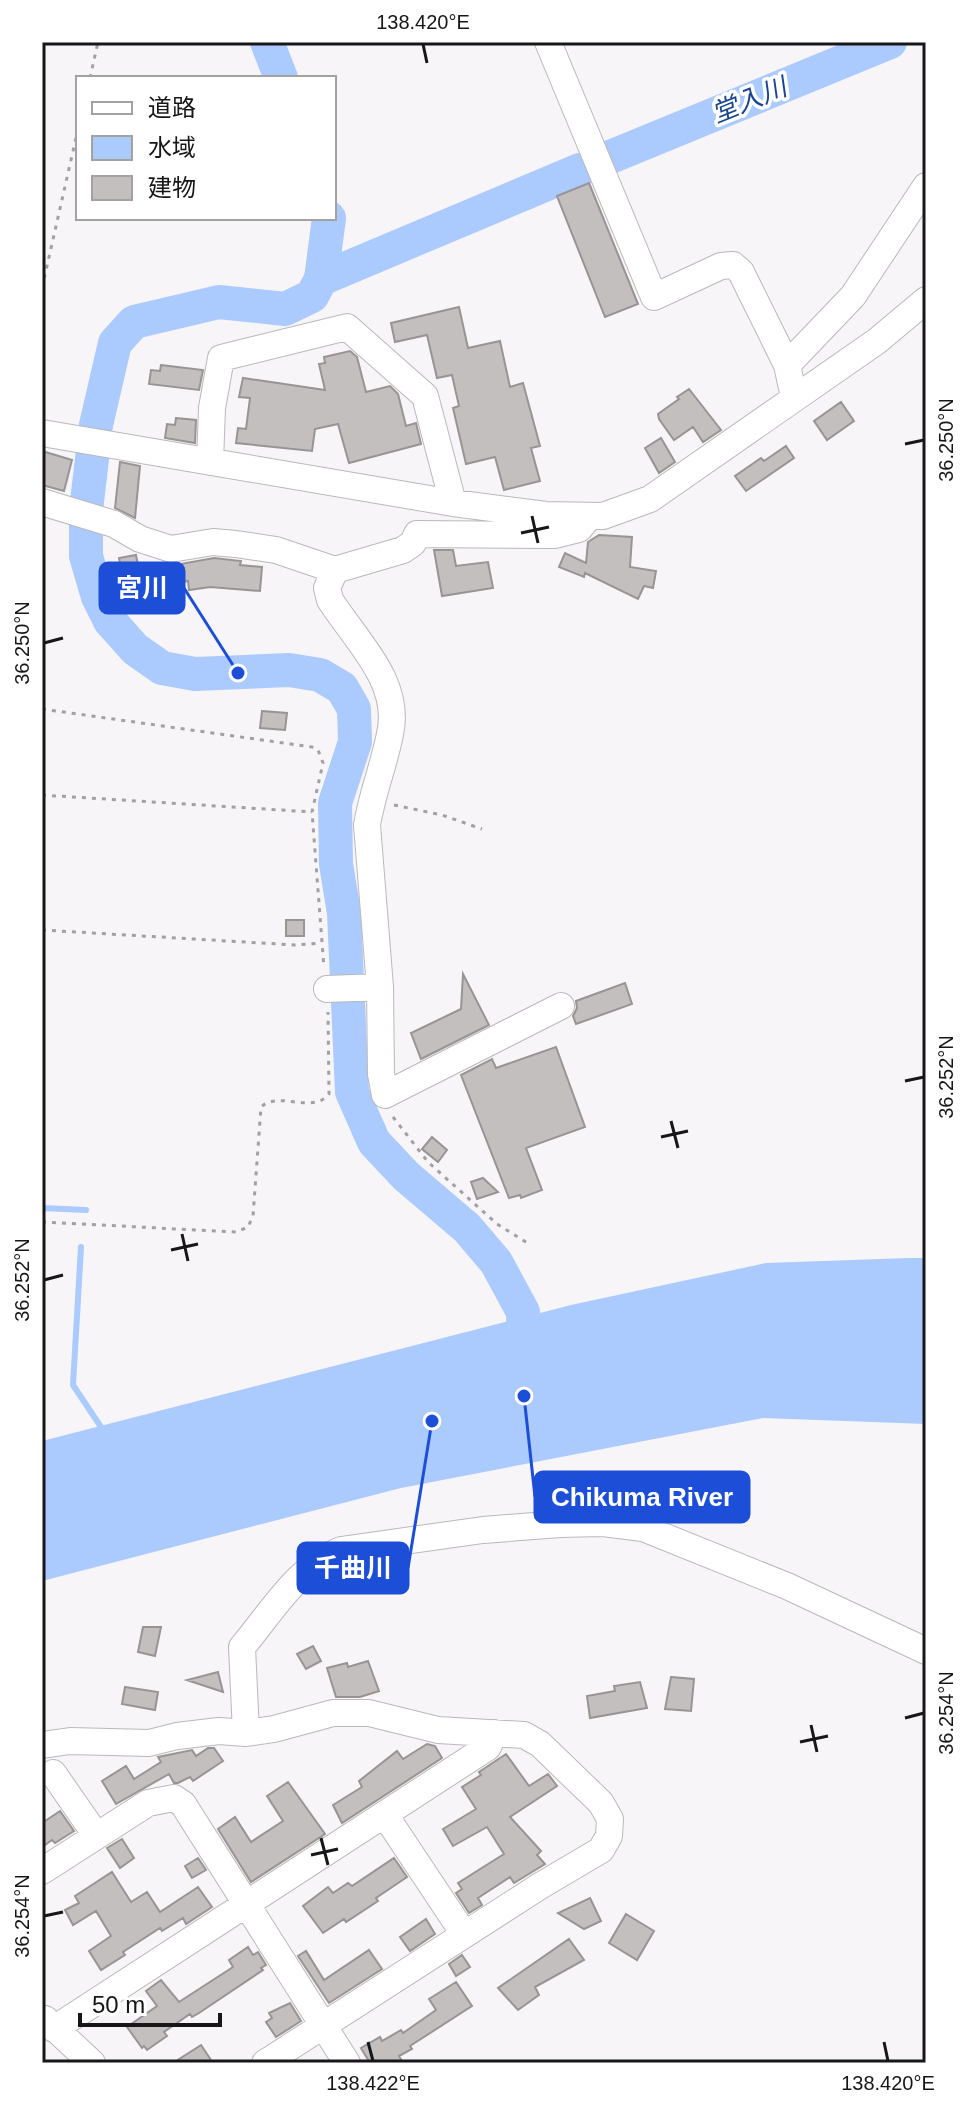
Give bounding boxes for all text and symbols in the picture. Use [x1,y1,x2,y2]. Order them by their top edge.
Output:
text: 138.420°E [376,11,470,33]
water label: 堂入川 [707,70,794,129]
legend [76,76,336,220]
text: 道路 [148,94,196,121]
text: 水域 [148,134,196,161]
text: 建物 [148,174,196,201]
text: 36.250°N [935,398,957,482]
callout: 宮川 [100,563,184,613]
text: 宮川 [116,573,168,603]
text: 36.250°N [11,601,33,685]
text: 36.252°N [935,1035,957,1119]
text: 36.252°N [11,1238,33,1322]
callout: Chikuma River [535,1472,749,1522]
text: Chikuma River [551,1482,733,1512]
callout: 千曲川 [298,1543,408,1593]
text: 千曲川 [314,1553,392,1583]
text: 36.254°N [935,1671,957,1755]
text: 36.254°N [11,1874,33,1958]
scale bar [80,1977,220,2027]
text: 50 m [92,1991,145,2018]
text: 138.422°E [326,2072,420,2094]
text: 138.420°E [841,2072,935,2094]

